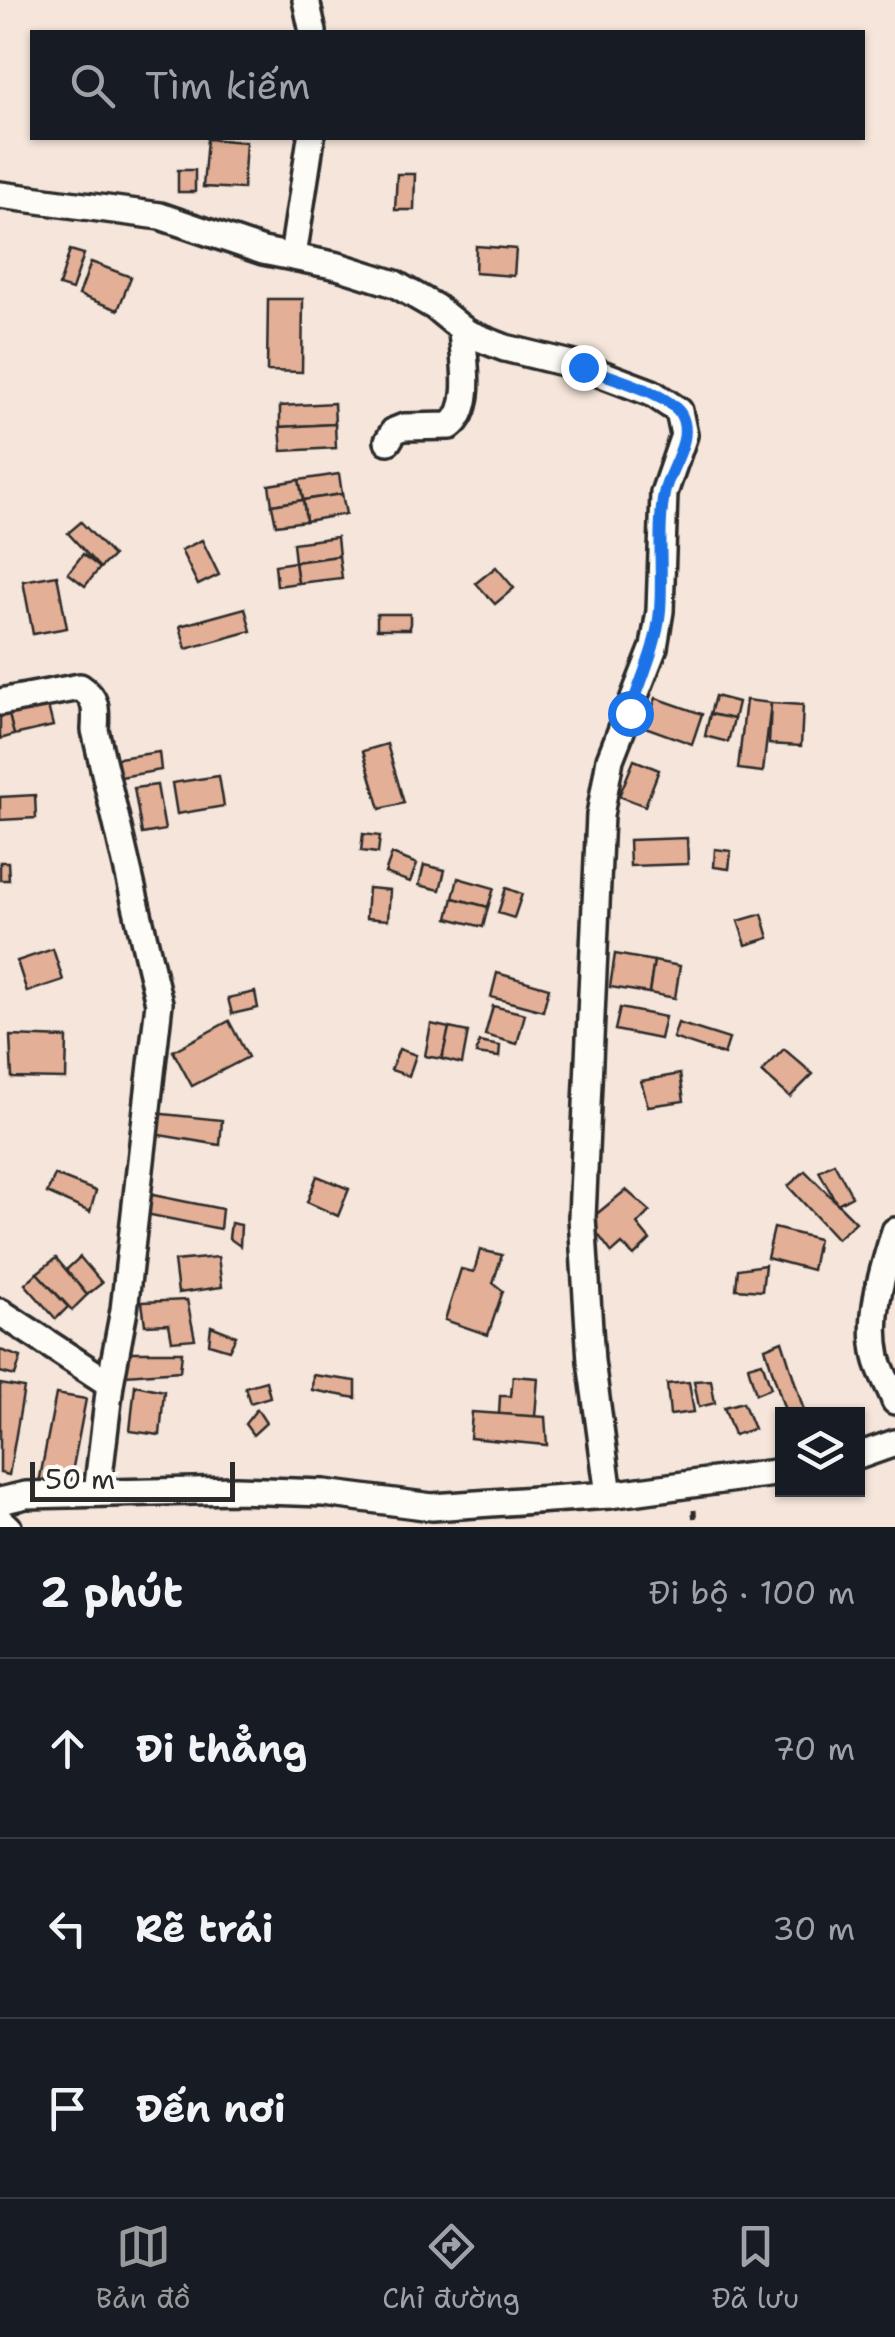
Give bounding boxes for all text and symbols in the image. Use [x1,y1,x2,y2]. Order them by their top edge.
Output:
search box [30,30,865,140]
icon: search [65,58,120,113]
text: Tìm kiếm [145,60,310,111]
route end [561,345,607,391]
route start [608,691,654,737]
map controls [775,1407,865,1497]
button: layers [775,1407,865,1497]
scale bar [30,1457,235,1502]
text: 50 m [45,1460,115,1498]
text: 2 phút [40,1564,183,1620]
text: Đi bộ · 100 m [649,1571,855,1614]
icon: ahead [40,1721,95,1776]
text: Đi thẳng [135,1723,307,1774]
text: 70 m [772,1727,855,1770]
icon: left [40,1901,95,1956]
text: Rẽ trái [135,1903,273,1954]
text: 30 m [772,1907,855,1950]
icon: arrive [40,2081,95,2136]
text: Đến nơi [135,2083,286,2134]
tab: Bản đồ [96,2219,190,2317]
tab: Chỉ đường [382,2219,520,2317]
tab: Đã lưu [712,2219,799,2317]

